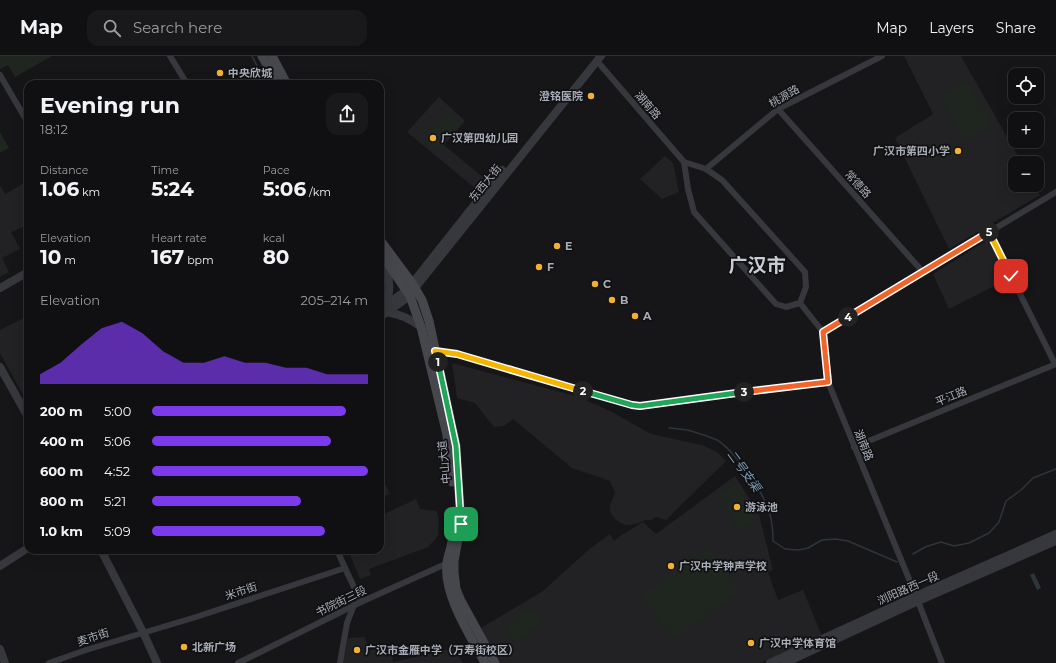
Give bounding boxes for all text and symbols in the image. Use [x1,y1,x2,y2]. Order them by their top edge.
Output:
search box [87,10,367,46]
text: Map [20,16,63,39]
icon: search [101,17,123,39]
text: Search here [133,18,222,37]
text: Map [876,19,907,37]
text: Layers [929,19,974,37]
text: Share [996,19,1036,37]
place label: 中央欣城 [228,66,273,80]
marker: 中央欣城 [215,68,225,78]
map controls [1008,68,1044,192]
button: locate [1008,68,1044,104]
street label: 桃源路 [766,82,802,110]
street label: 湖南路 [632,88,664,122]
place label: 澄铭医院 [539,89,583,103]
marker: 澄铭医院 [586,91,596,101]
text: Evening run [40,92,180,119]
button: share [326,93,368,135]
button: + [1008,112,1044,148]
text: 18:12 [40,121,68,137]
place label: 广汉第四幼儿园 [441,131,518,145]
marker: 广汉第四幼儿园 [428,133,438,143]
place label: 广汉市第四小学 [873,144,950,158]
marker: 广汉市第四小学 [953,146,963,156]
button: − [1008,156,1044,192]
street label: 东西大街 [466,161,504,205]
text: Distance [40,163,88,177]
text: Time [151,163,179,177]
text: Pace [263,163,290,177]
street label: 常德路 [842,167,874,201]
text: 1.06 [40,177,79,201]
text: 5:24 [151,177,194,201]
text: 5:06 [263,177,306,201]
text: km [79,185,100,199]
text: /km [306,185,331,199]
pin: 5 [979,222,999,242]
text: 5 [986,225,992,239]
text: Elevation [40,231,91,245]
text: Heart rate [151,231,207,245]
text: kcal [263,231,285,245]
place label: E [565,239,572,253]
marker: E [552,241,562,251]
text: 10 [40,245,61,269]
text: 167 [151,245,184,269]
text: 80 [263,245,289,269]
text: m [61,253,76,267]
text: bpm [184,253,214,267]
district label: 广汉市 [728,254,786,277]
pin [994,259,1028,293]
place label: F [547,260,554,274]
marker: F [534,262,544,272]
icon: check [1000,265,1022,287]
place label: C [603,277,611,291]
marker: C [590,279,600,289]
text: Elevation [40,292,100,308]
text: 205–214 m [300,292,368,308]
place label: B [620,293,628,307]
marker: B [607,295,617,305]
pin: 4 [838,307,858,327]
place label: A [642,309,652,323]
text: 4 [844,310,852,324]
marker: A [630,311,640,321]
pin: 1 [428,352,448,372]
text: 1 [436,355,440,369]
pin: 2 [573,381,593,401]
pin: 3 [734,382,754,402]
street label: 平江路 [933,383,969,409]
text: 2 [580,384,586,398]
text: 3 [741,385,747,399]
text: 200 m [40,403,83,419]
text: 5:00 [104,403,131,419]
street label: 湖南路 [851,427,877,463]
text: 400 m [40,433,84,449]
text: 5:06 [104,433,131,449]
street label: 中山大道 [435,439,453,485]
water label: 二号支渠 [724,447,766,496]
text: 600 m [40,463,83,479]
text: 4:52 [104,463,130,479]
text: 800 m [40,493,84,509]
text: 5:21 [104,493,126,509]
place label: 游泳池 [745,500,778,514]
marker: 游泳池 [732,502,742,512]
pin [444,507,478,541]
icon: arrive [450,513,472,535]
text: 1.0 km [40,523,83,539]
text: 5:09 [104,523,131,539]
place label: 广汉中学钟声学校 [679,559,767,573]
marker: 广汉中学钟声学校 [666,561,676,571]
street label: 浏阳路西一段 [875,568,941,608]
street label: 米市街 [223,579,259,603]
street label: 书院街三段 [313,583,369,619]
street label: 麦市街 [75,625,111,649]
place label: 广汉中学体育馆 [759,636,836,650]
marker: 广汉中学体育馆 [746,638,756,648]
place label: 北新广场 [192,640,236,654]
marker: 北新广场 [179,642,189,652]
place label: 广汉市金雁中学（万寿街校区） [365,643,519,657]
marker: 广汉市金雁中学（万寿街校区） [352,645,362,655]

